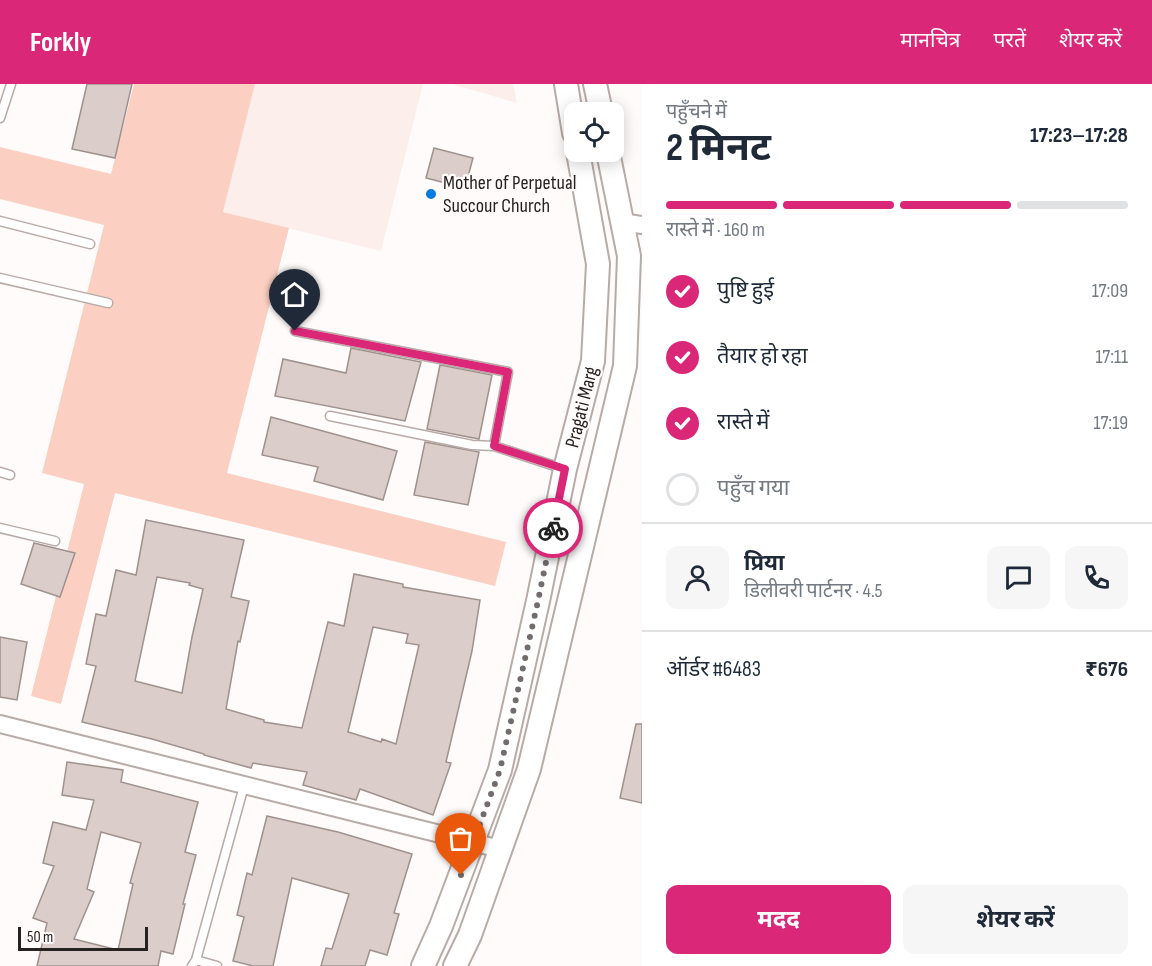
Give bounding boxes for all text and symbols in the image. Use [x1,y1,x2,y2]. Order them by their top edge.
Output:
text: Forkly [30,26,91,59]
text: मानचित्र [900,28,960,53]
text: परतें [993,28,1026,53]
text: शेयर करें [1059,28,1122,53]
text: पहुँचने में [666,100,727,124]
map controls [564,102,624,162]
button: locate [564,102,624,162]
text: 17:23–17:28 [1030,122,1128,149]
text: 2 मिनट [666,125,771,172]
place label: Mother of Perpetual Succour Church [443,171,576,218]
marker: Mother of Perpetual Succour Church [424,187,438,201]
text: रास्ते में · 160 m [666,218,765,242]
pin [269,269,320,331]
icon: check [666,275,699,308]
text: पुष्टि हुई [717,277,774,304]
icon: home [278,278,311,311]
text: 17:09 [1092,279,1128,303]
icon: check [666,341,699,374]
text: तैयार हो रहा [717,343,808,370]
text: 17:11 [1095,345,1128,369]
street label: Pragati Marg [560,364,604,450]
icon: check [666,407,699,440]
text: रास्ते में [717,409,769,436]
text: 17:19 [1094,411,1128,435]
text: पहुँच गया [717,475,790,502]
courier [523,498,583,558]
icon: bike [537,512,570,545]
button: person [666,546,729,609]
button: chat [987,546,1050,609]
button: phone [1065,546,1128,609]
text: प्रिया [744,550,784,577]
text: डिलीवरी पार्टनर · 4.5 [744,579,883,603]
text: ऑर्डर #6483 [666,656,761,683]
text: ₹676 [1085,656,1128,683]
pin [435,813,486,875]
icon: bag [444,822,477,855]
button: मदद [666,885,891,954]
button: शेयर करें [903,885,1128,954]
scale bar [18,924,148,952]
text: 50 m [27,928,53,947]

